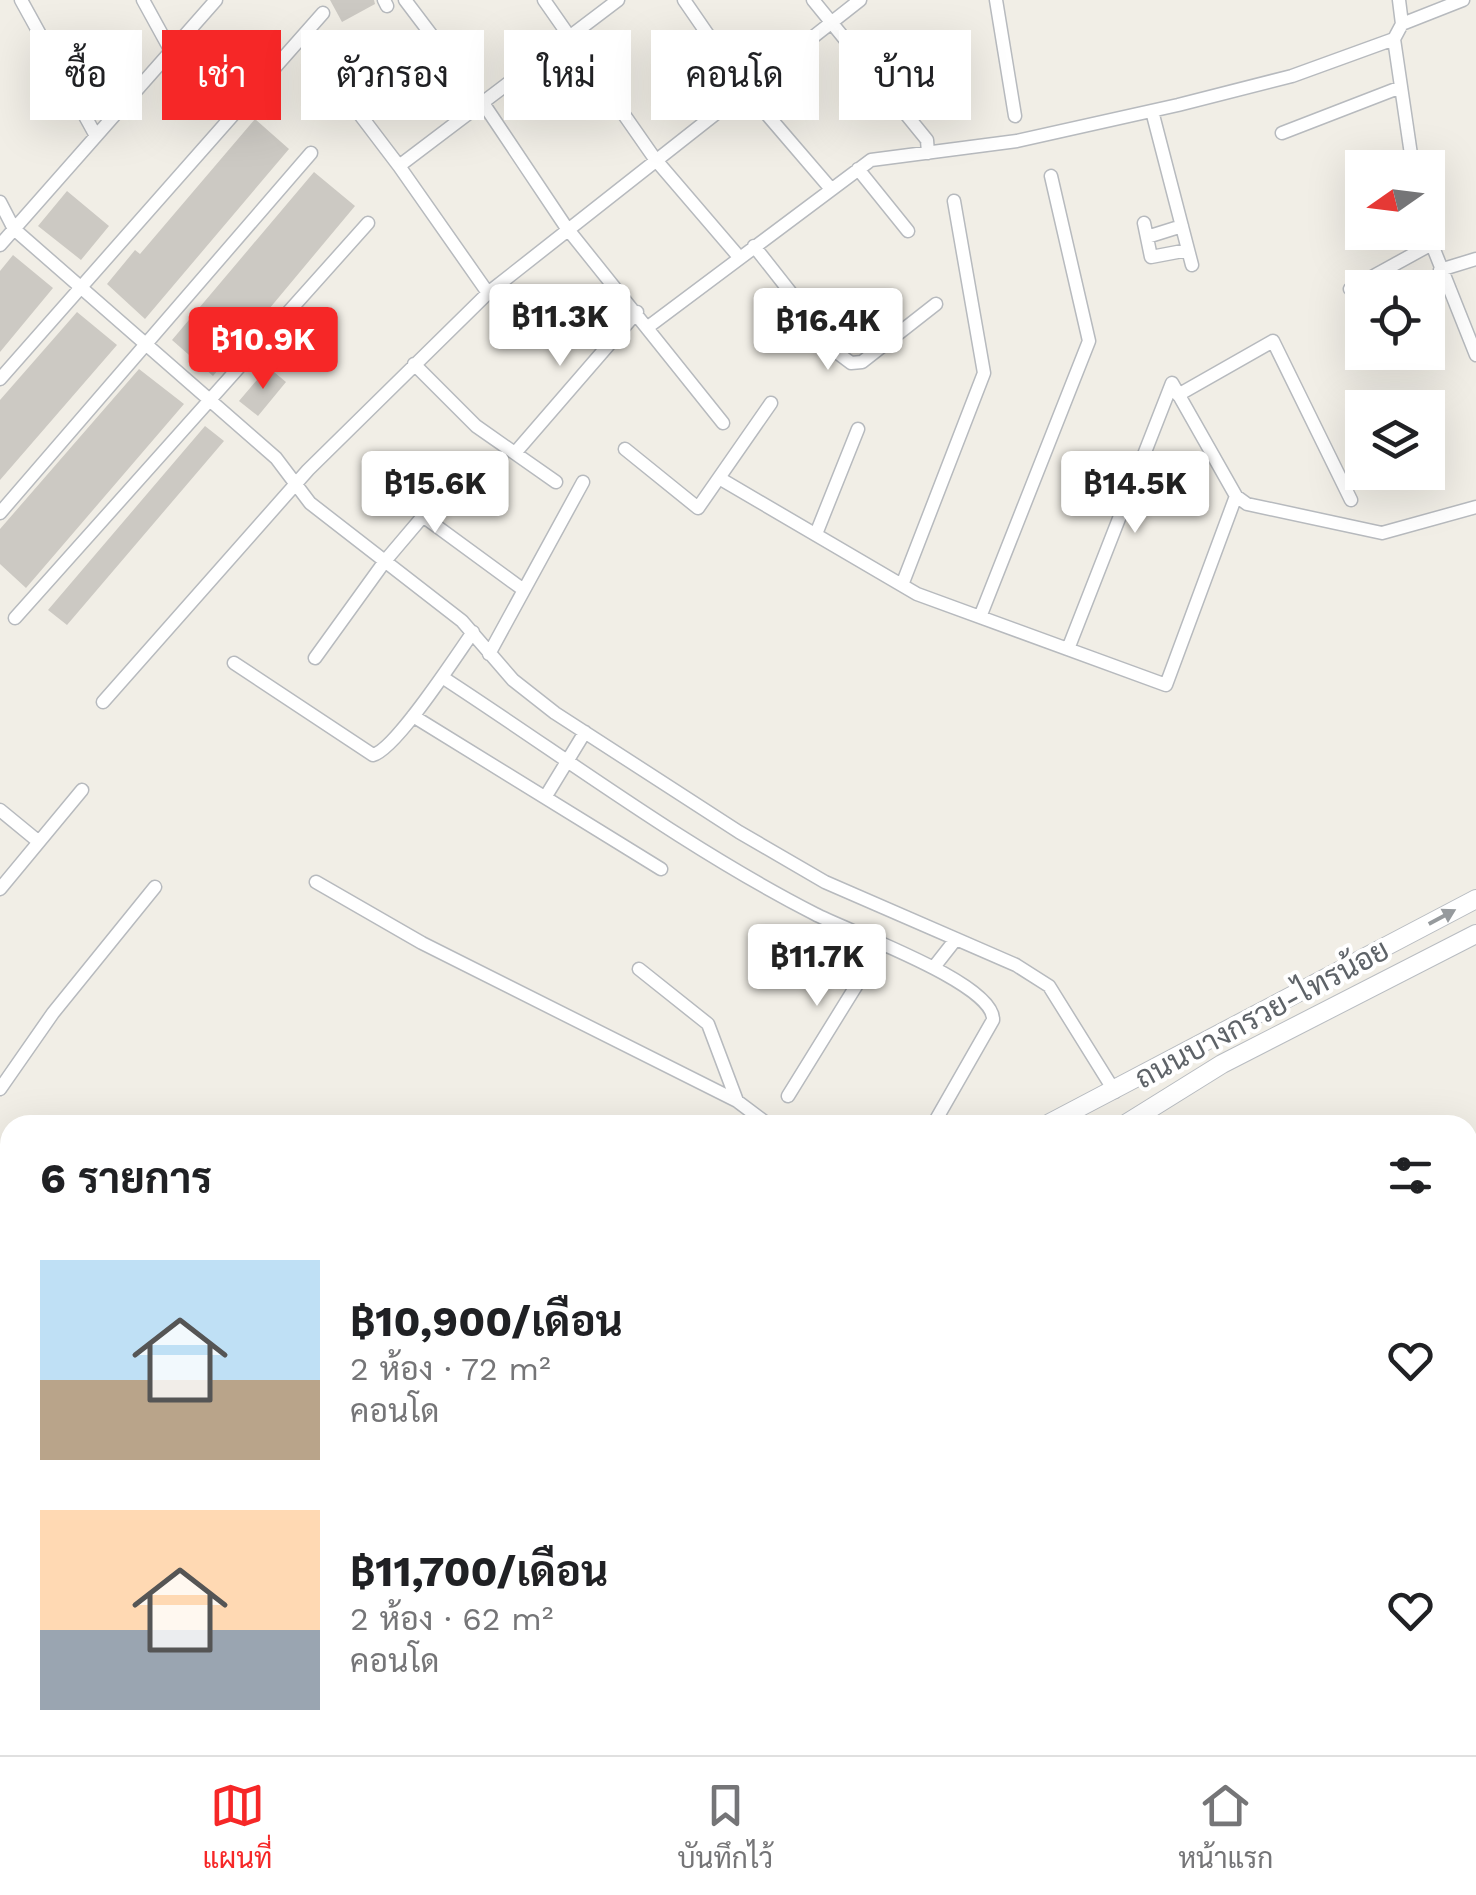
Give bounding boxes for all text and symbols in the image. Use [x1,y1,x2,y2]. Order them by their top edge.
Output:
chip: ซื้อ [30,30,142,120]
chip: เช่า [162,30,281,120]
chip: ตัวกรอง [301,30,484,120]
chip: ใหม่ [504,30,631,120]
chip: คอนโด [651,30,819,120]
chip: บ้าน [839,30,971,120]
north arrow [1345,150,1445,250]
map controls [1345,150,1445,490]
button: locate [1345,270,1445,370]
pin: ฿11.3K [479,284,641,369]
pin: ฿16.4K [747,288,909,373]
text: ฿11.3K [511,297,609,335]
text: ฿16.4K [776,301,880,339]
pin: ฿10.9K [182,307,344,392]
text: ฿10.9K [211,320,315,358]
button: layers [1345,390,1445,490]
pin: ฿15.6K [354,451,516,536]
pin: ฿14.5K [1054,451,1216,536]
text: ฿15.6K [384,464,486,502]
text: ฿14.5K [1083,464,1187,502]
one-way arrow [1427,909,1456,926]
pin: ฿11.7K [736,924,898,1009]
street label: ถนนบางกรวย-ไทรน้อย [1127,929,1395,1095]
text: ฿11.7K [770,937,864,975]
icon: filters [1383,1148,1438,1203]
text: 6 รายการ [40,1154,212,1203]
text: ฿10,900/เดือน [350,1297,623,1346]
icon: home [120,1300,240,1420]
icon: heart [1383,1333,1438,1388]
text: 2 ห้อง · 72 m² [350,1350,551,1388]
text: คอนโด [350,1392,440,1430]
text: ฿11,700/เดือน [350,1547,608,1596]
icon: home [120,1550,240,1670]
icon: heart [1383,1583,1438,1638]
text: 2 ห้อง · 62 m² [350,1600,554,1638]
text: คอนโด [350,1642,440,1680]
tab: แผนที่ [203,1778,272,1875]
tab: บันทึกไว้ [678,1778,773,1875]
tab: หน้าแรก [1178,1778,1273,1875]

